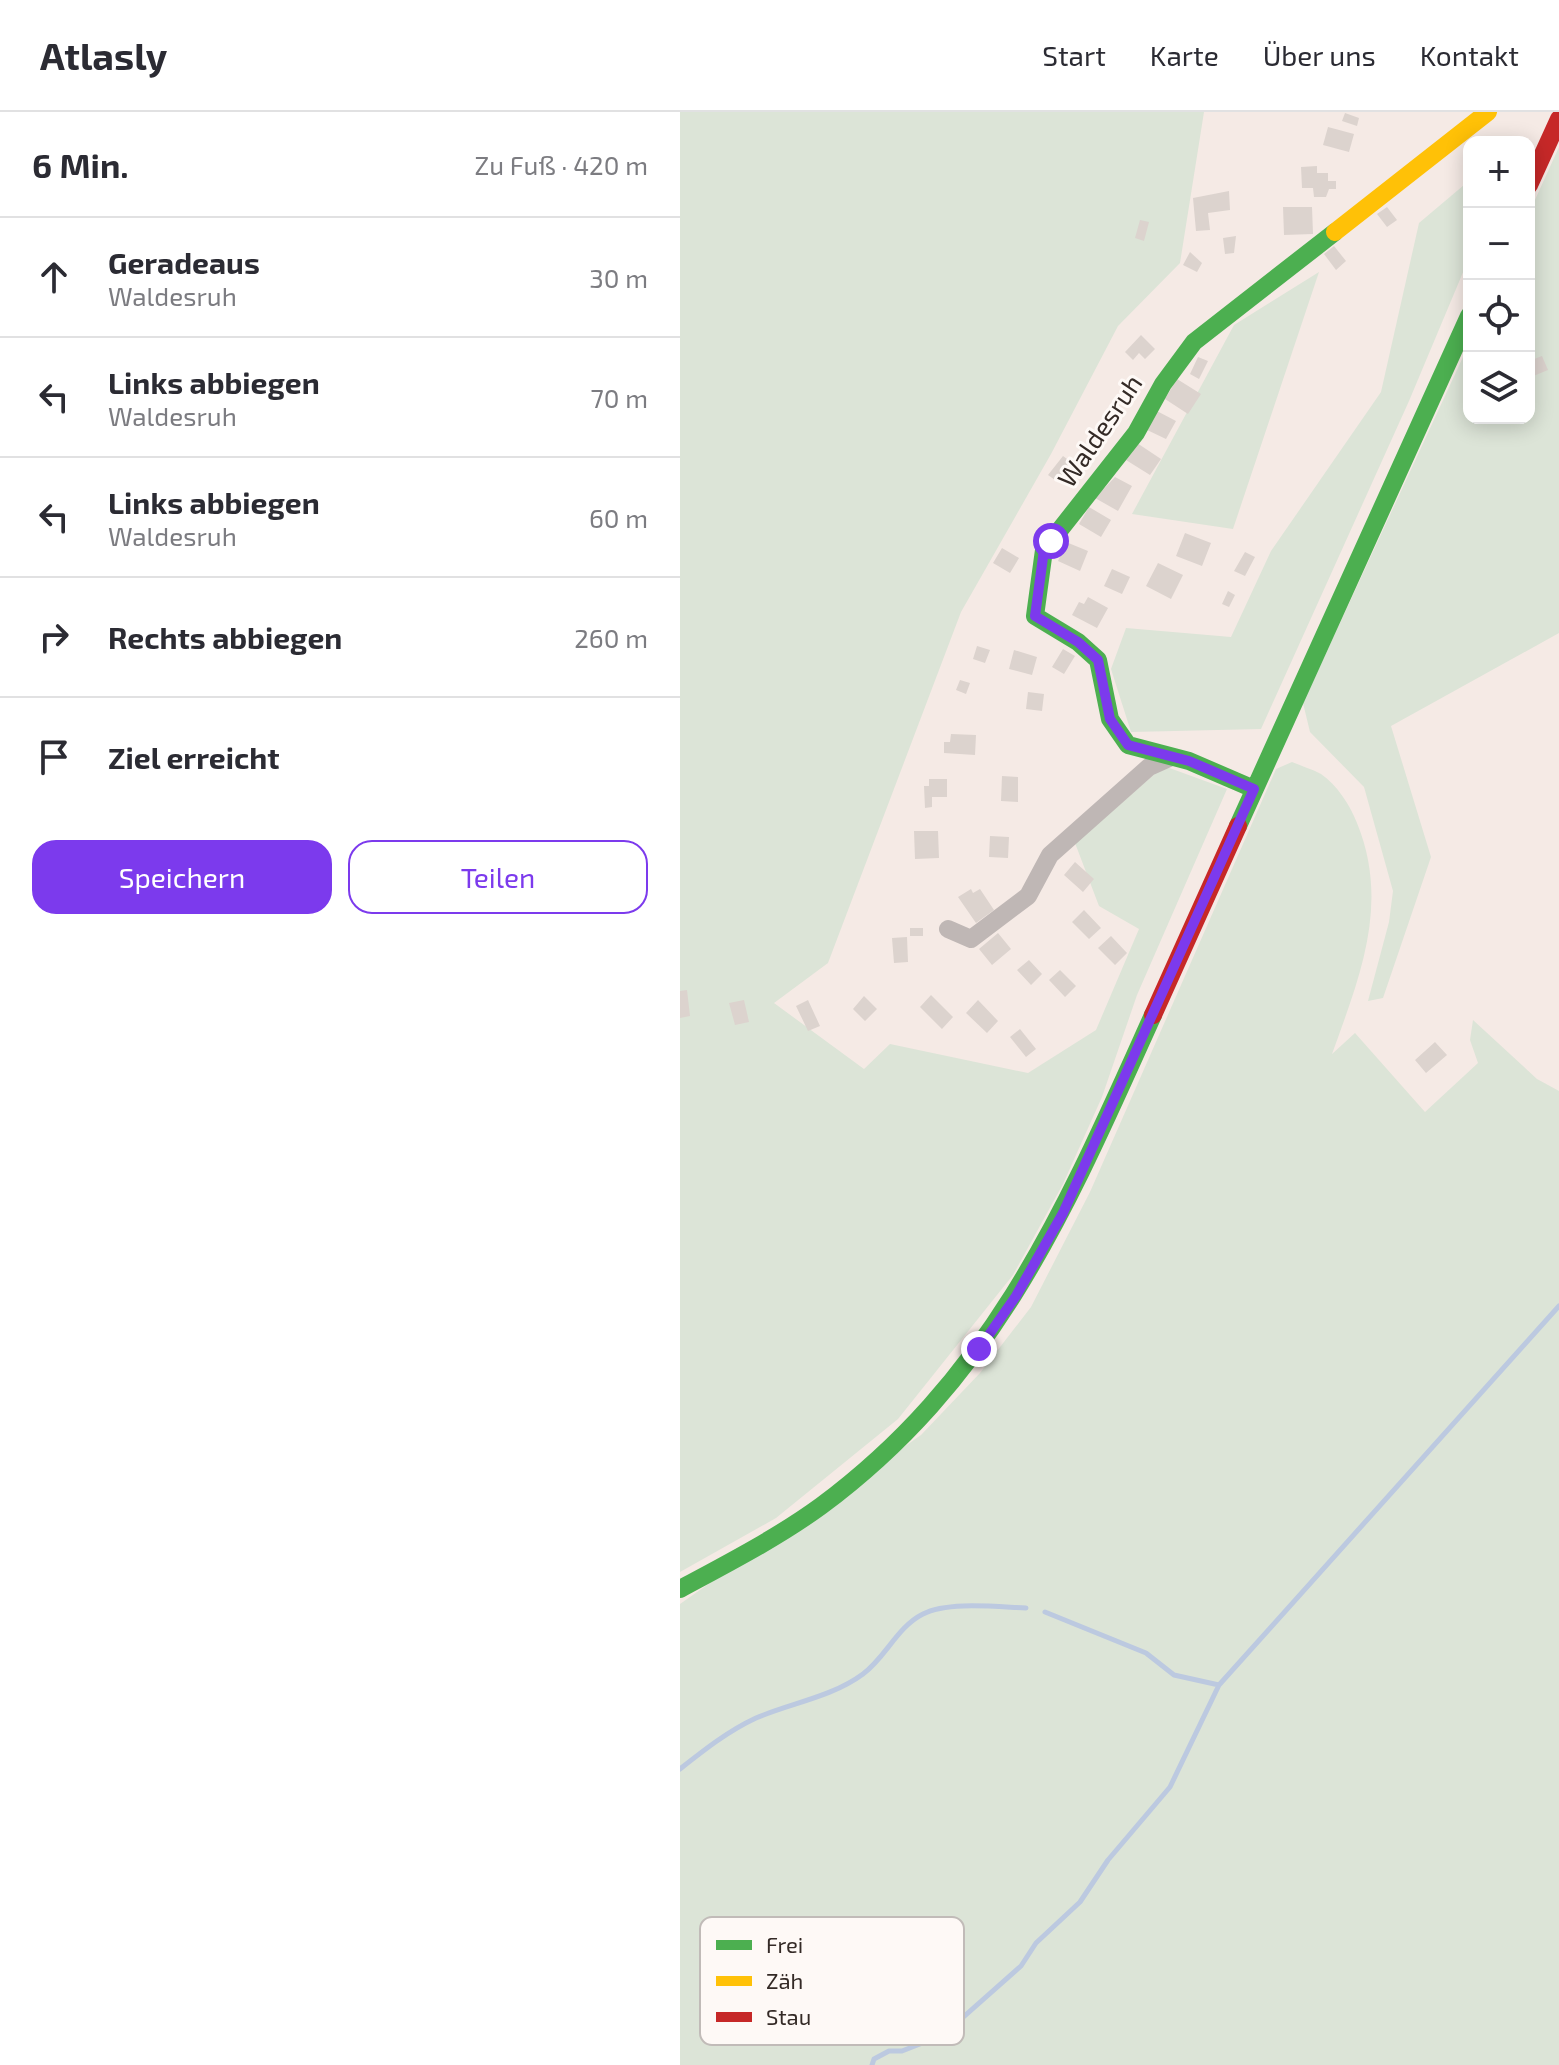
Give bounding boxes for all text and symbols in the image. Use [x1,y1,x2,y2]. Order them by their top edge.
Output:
text: Atlasly [40,32,167,78]
text: Start [1042,38,1106,72]
text: Karte [1150,38,1219,72]
text: Über uns [1263,38,1376,72]
text: Kontakt [1420,38,1519,72]
map controls [1463,136,1535,424]
button: + [1463,136,1535,208]
text: 6 Min. [32,144,129,185]
text: Zu Fuß · 420 m [475,149,648,180]
button: − [1463,208,1535,280]
text: Geradeaus [108,244,260,280]
icon: ahead [32,255,76,299]
text: 30 m [589,262,648,293]
text: Waldesruh [108,280,237,311]
button: locate [1463,280,1535,352]
button: layers [1463,352,1535,424]
text: Links abbiegen [108,364,320,400]
street label: Waldesruh [1050,368,1148,492]
icon: left [32,375,76,419]
text: 70 m [590,382,648,413]
text: Waldesruh [108,400,237,431]
text: Links abbiegen [108,484,320,520]
icon: left [32,495,76,539]
text: 60 m [589,502,648,533]
text: Waldesruh [108,520,237,551]
route start [1033,523,1069,559]
icon: right [32,615,76,659]
text: Rechts abbiegen [108,619,342,655]
text: 260 m [574,622,648,653]
icon: arrive [32,735,76,779]
text: Ziel erreicht [108,739,280,775]
button: Speichern [32,840,332,914]
button: Teilen [348,840,648,914]
route end [961,1331,997,1367]
legend [700,1917,964,2045]
text: Frei [766,1931,803,1957]
text: Zäh [766,1967,803,1993]
text: Stau [766,2003,811,2029]

